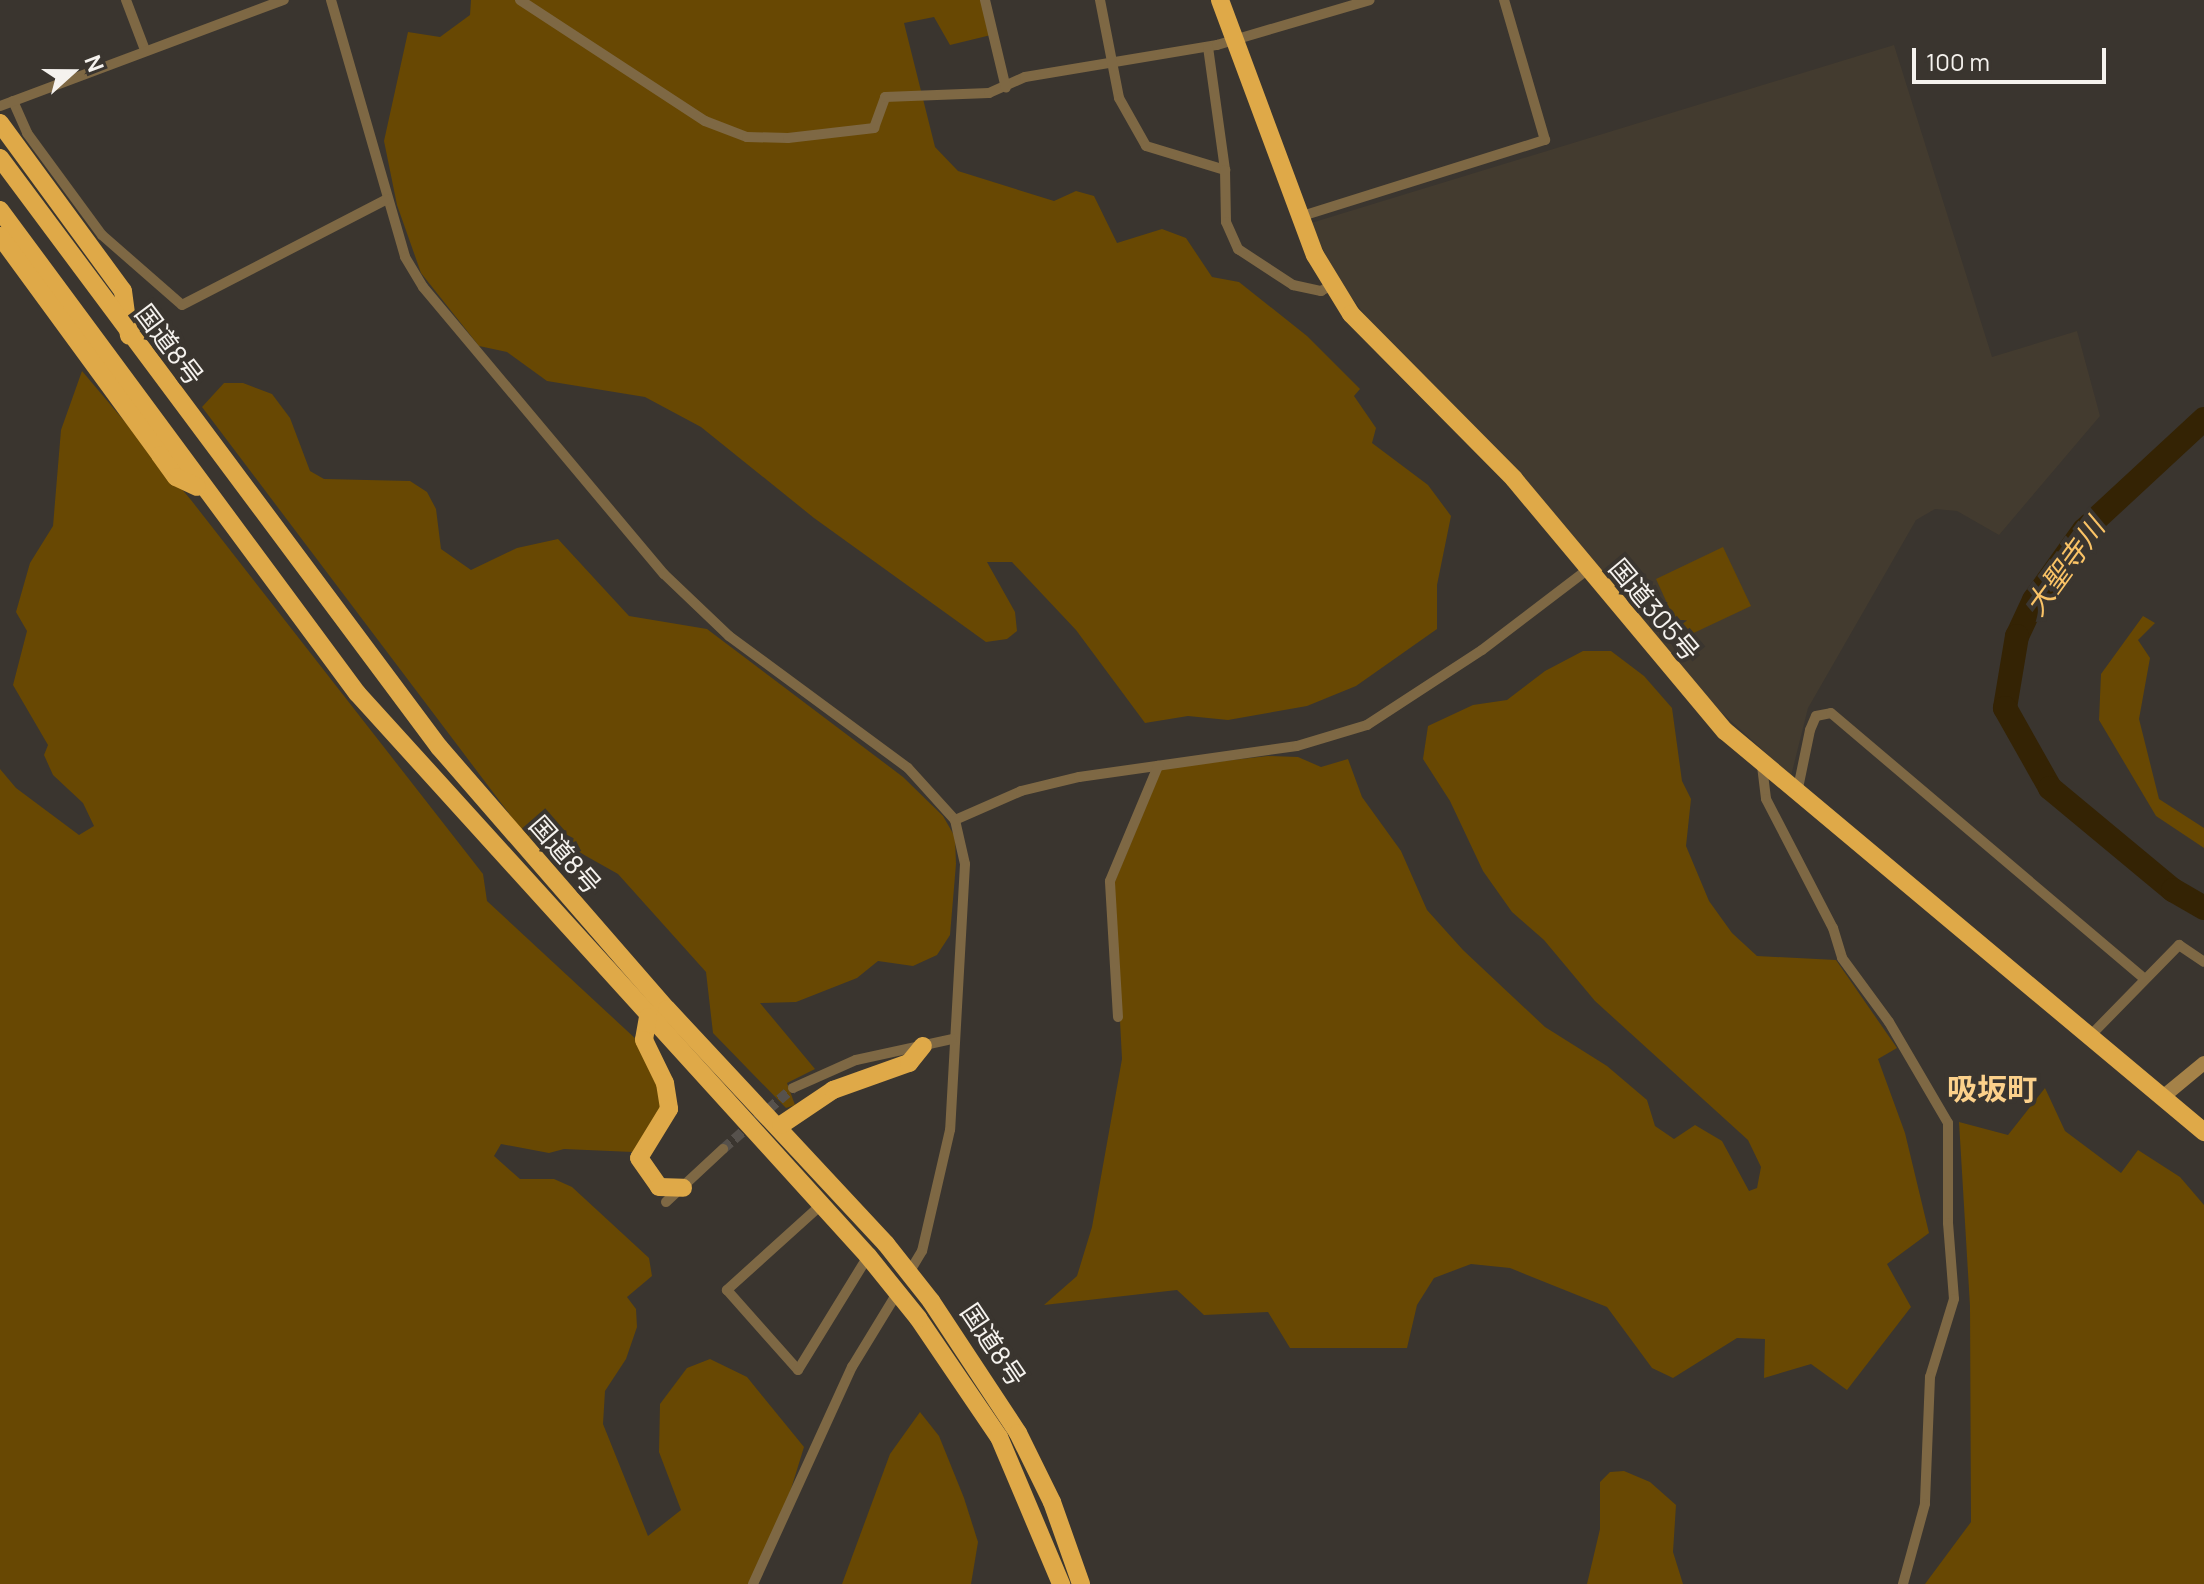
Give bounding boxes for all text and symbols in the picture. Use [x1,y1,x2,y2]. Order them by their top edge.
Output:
north arrow [32,32,112,112]
scale bar [1916,32,2110,82]
text: 100 m [1926,45,1990,78]
text: N [78,51,111,76]
street label: 国道8号 [129,298,209,392]
water label: 大聖寺川 [2017,511,2111,621]
street label: 国道305号 [1602,553,1706,667]
street label: 国道8号 [523,810,607,900]
district label: 吸坂町 [1947,1071,2037,1107]
street label: 国道8号 [954,1298,1032,1392]

